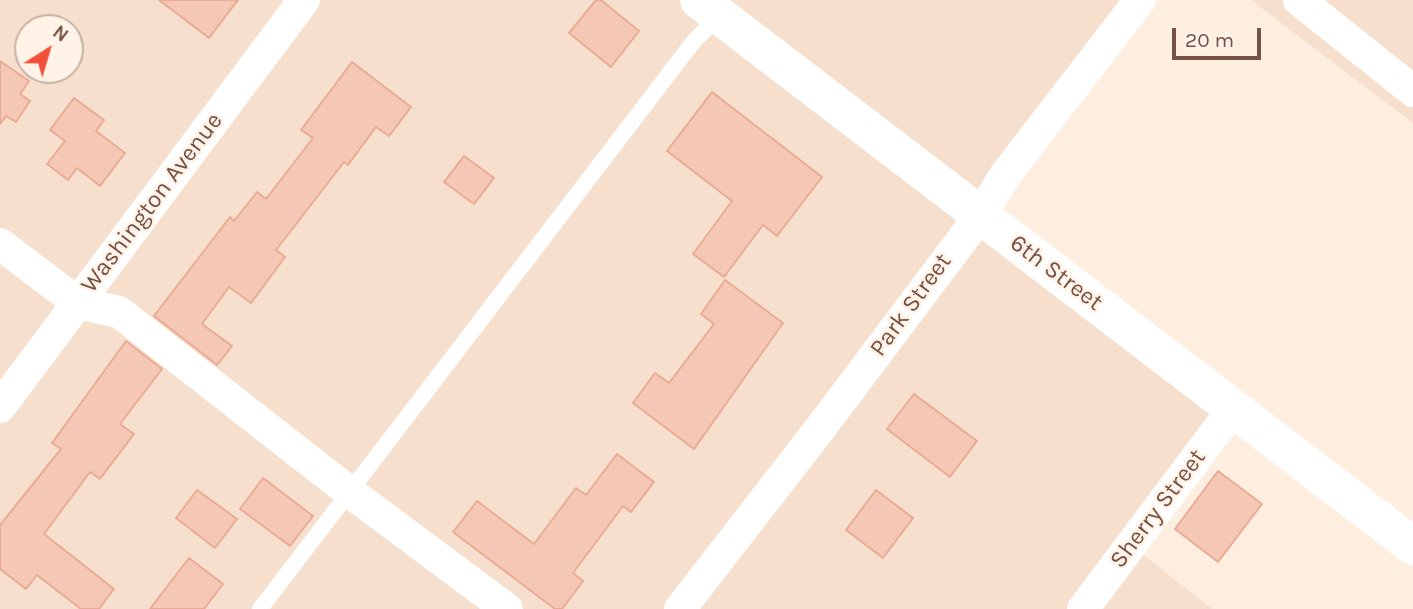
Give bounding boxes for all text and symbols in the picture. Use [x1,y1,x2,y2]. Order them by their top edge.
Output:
north arrow [14,14,84,84]
scale bar [1175,14,1264,58]
text: N [48,21,72,47]
text: 20 m [1185,28,1234,52]
street label: Washington Avenue [75,107,229,299]
street label: 6th Street [1004,229,1108,317]
street label: Park Street [864,248,958,362]
street label: Sherry Street [1104,444,1212,574]

